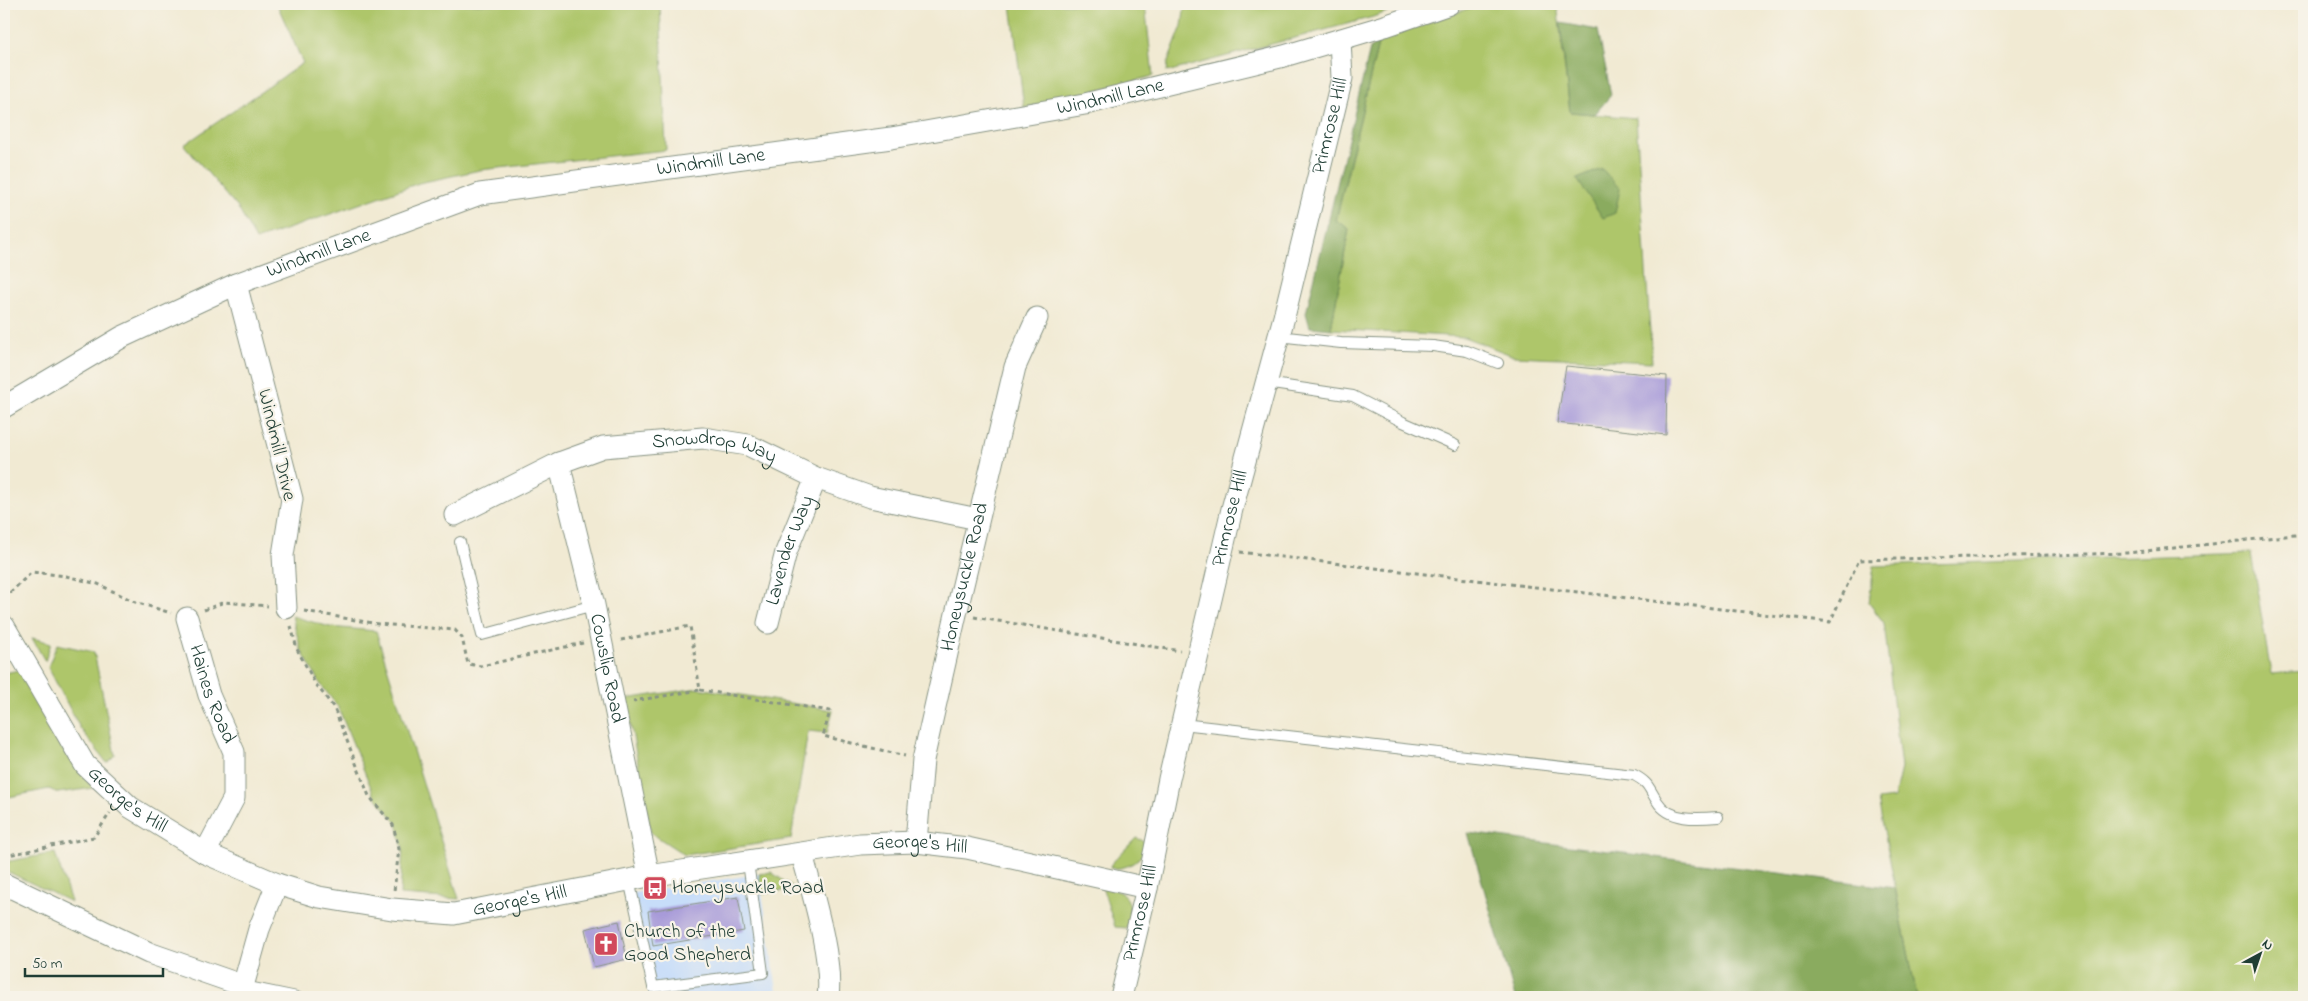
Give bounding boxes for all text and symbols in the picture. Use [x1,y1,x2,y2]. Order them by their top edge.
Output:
street label: Windmill Lane [1055,71,1167,123]
street label: Primrose Hill [1305,75,1356,177]
street label: Windmill Lane [655,141,767,184]
street label: Windmill Lane [262,221,375,286]
street label: Windmill Drive [249,386,303,504]
street label: Snowdrop Way [651,423,782,471]
street label: Primrose Hill [1205,467,1256,570]
street label: Lavender Way [759,491,822,608]
street label: Honeysuckle Road [933,500,997,654]
street label: Cowslip Road [582,611,632,726]
street label: Haines Road [181,641,243,748]
street label: George's Hill [81,759,173,841]
street label: George's Hill [872,827,969,862]
street label: Primrose Hill [1115,862,1166,965]
place label: Honeysuckle Road [672,874,824,903]
bus stop icon: Honeysuckle Road [642,875,668,901]
street label: George's Hill [470,878,569,925]
place label: Church of the Good Shepherd [624,918,751,970]
north arrow [2236,928,2286,978]
church icon: Church of the Good Shepherd [593,931,619,957]
text: N [2257,934,2278,956]
scale bar [25,946,162,978]
text: 50 m [32,953,63,975]

